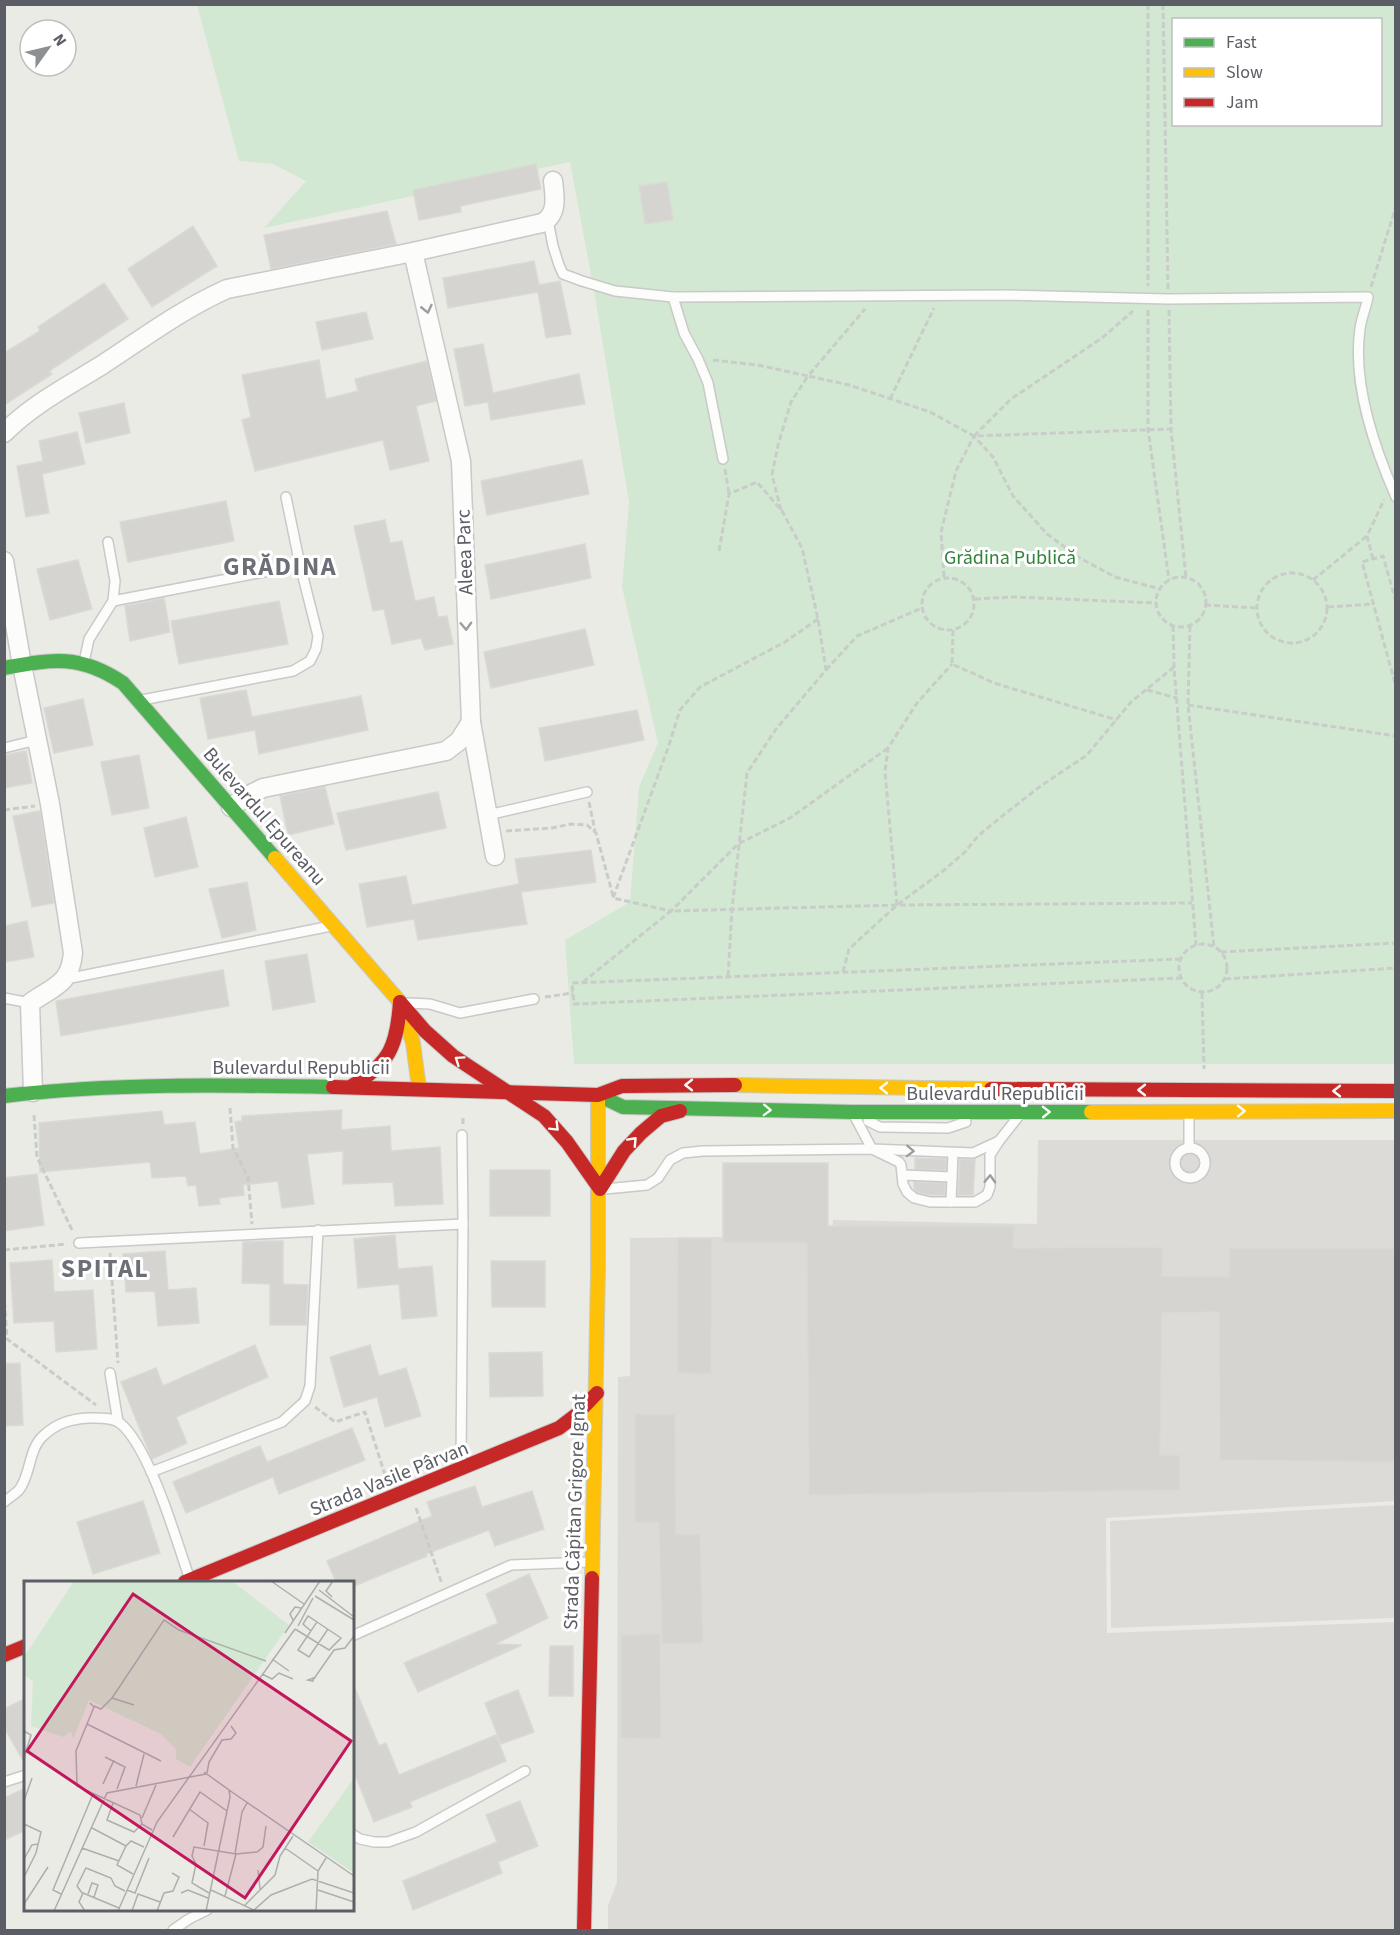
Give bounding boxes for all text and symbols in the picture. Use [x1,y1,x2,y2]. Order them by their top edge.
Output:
north arrow [18,18,78,78]
legend [1172,18,1382,126]
text: N [48,30,72,51]
text: Fast [1226,30,1257,55]
text: Slow [1226,60,1263,85]
text: Jam [1226,90,1259,115]
one-way arrow [419,303,432,313]
street label: Aleea Parc [450,508,480,595]
park label: Grădina Publică [944,544,1076,572]
district label: GRĂDINA [223,548,337,585]
one-way arrow [460,621,473,630]
street label: Bulevardul Epureanu [196,741,332,892]
street label: Bulevardul Republicii [212,1054,390,1082]
one-way arrow [455,1056,466,1067]
one-way arrow [685,1079,694,1091]
street label: Bulevardul Republicii [906,1080,1084,1108]
one-way arrow [880,1082,889,1094]
one-way arrow [1138,1084,1147,1096]
one-way arrow [1333,1085,1342,1097]
one-way arrow [762,1103,771,1116]
one-way arrow [1236,1105,1245,1117]
one-way arrow [1041,1106,1050,1118]
one-way arrow [548,1121,559,1131]
one-way arrow [626,1138,637,1148]
one-way arrow [906,1144,915,1157]
one-way arrow [984,1174,996,1183]
district label: SPITAL [61,1250,149,1287]
street label: Strada Căpitan Grigore Ignat [557,1393,593,1630]
street label: Strada Vasile Pârvan [306,1434,473,1524]
inset map [24,1581,354,1911]

